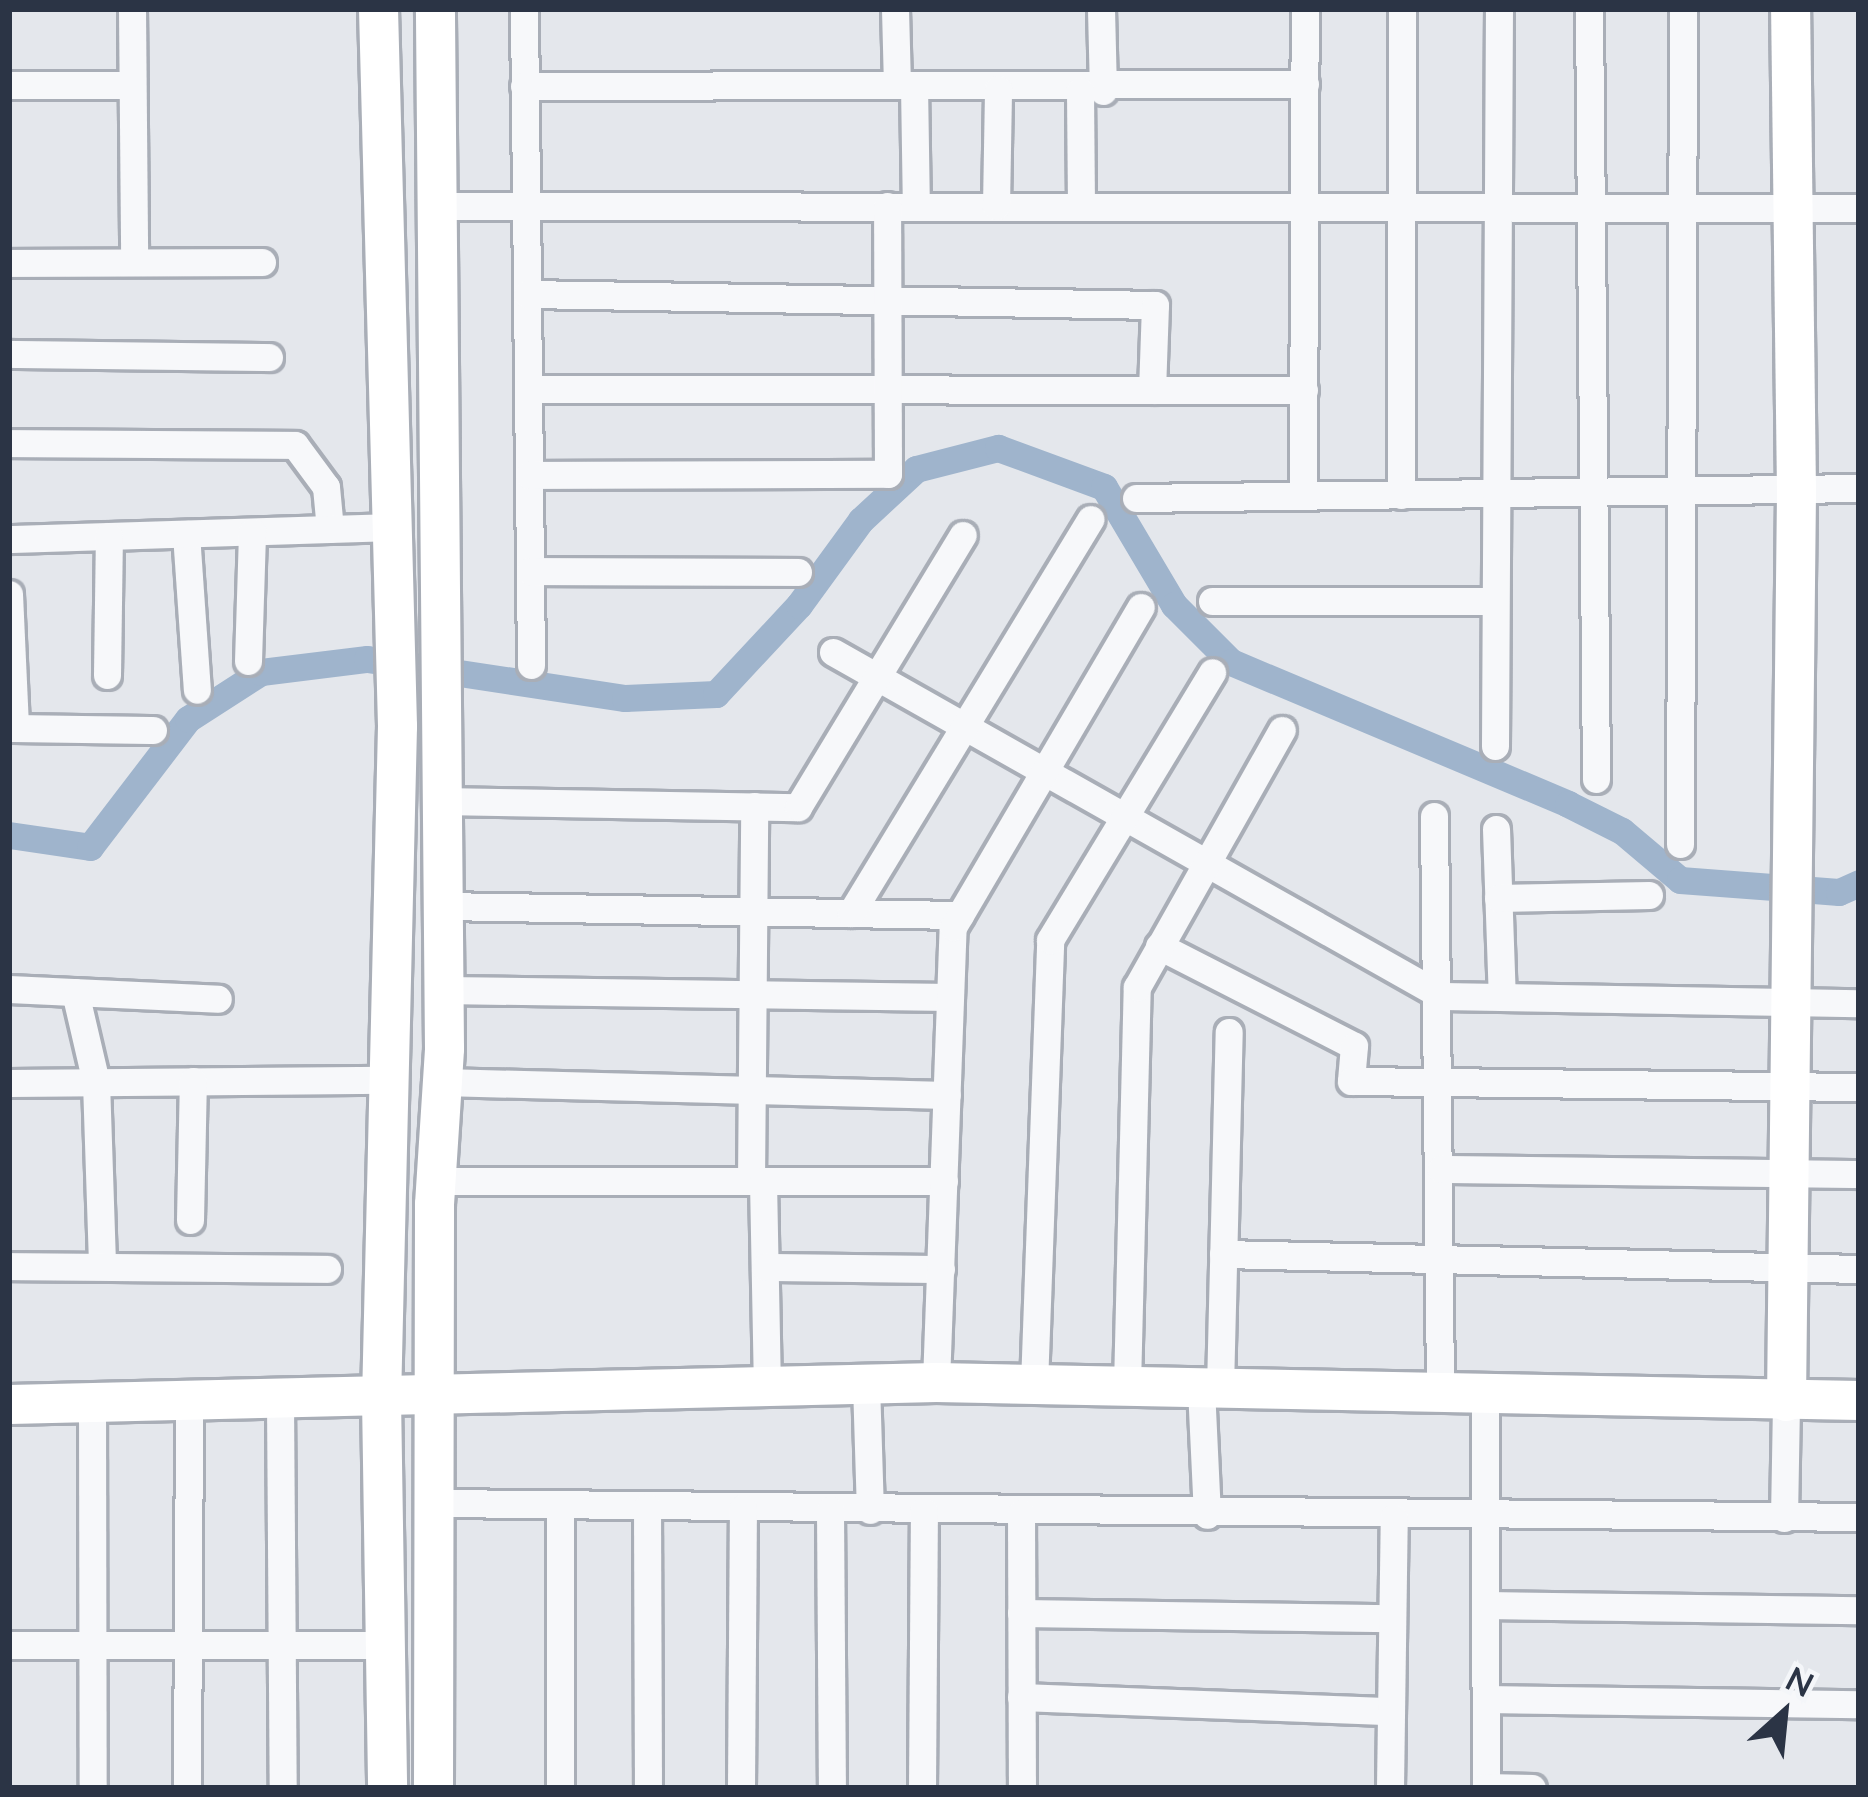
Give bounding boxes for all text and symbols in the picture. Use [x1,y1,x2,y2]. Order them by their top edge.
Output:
north arrow [1724,1653,1844,1773]
text: N [1780,1657,1821,1705]

